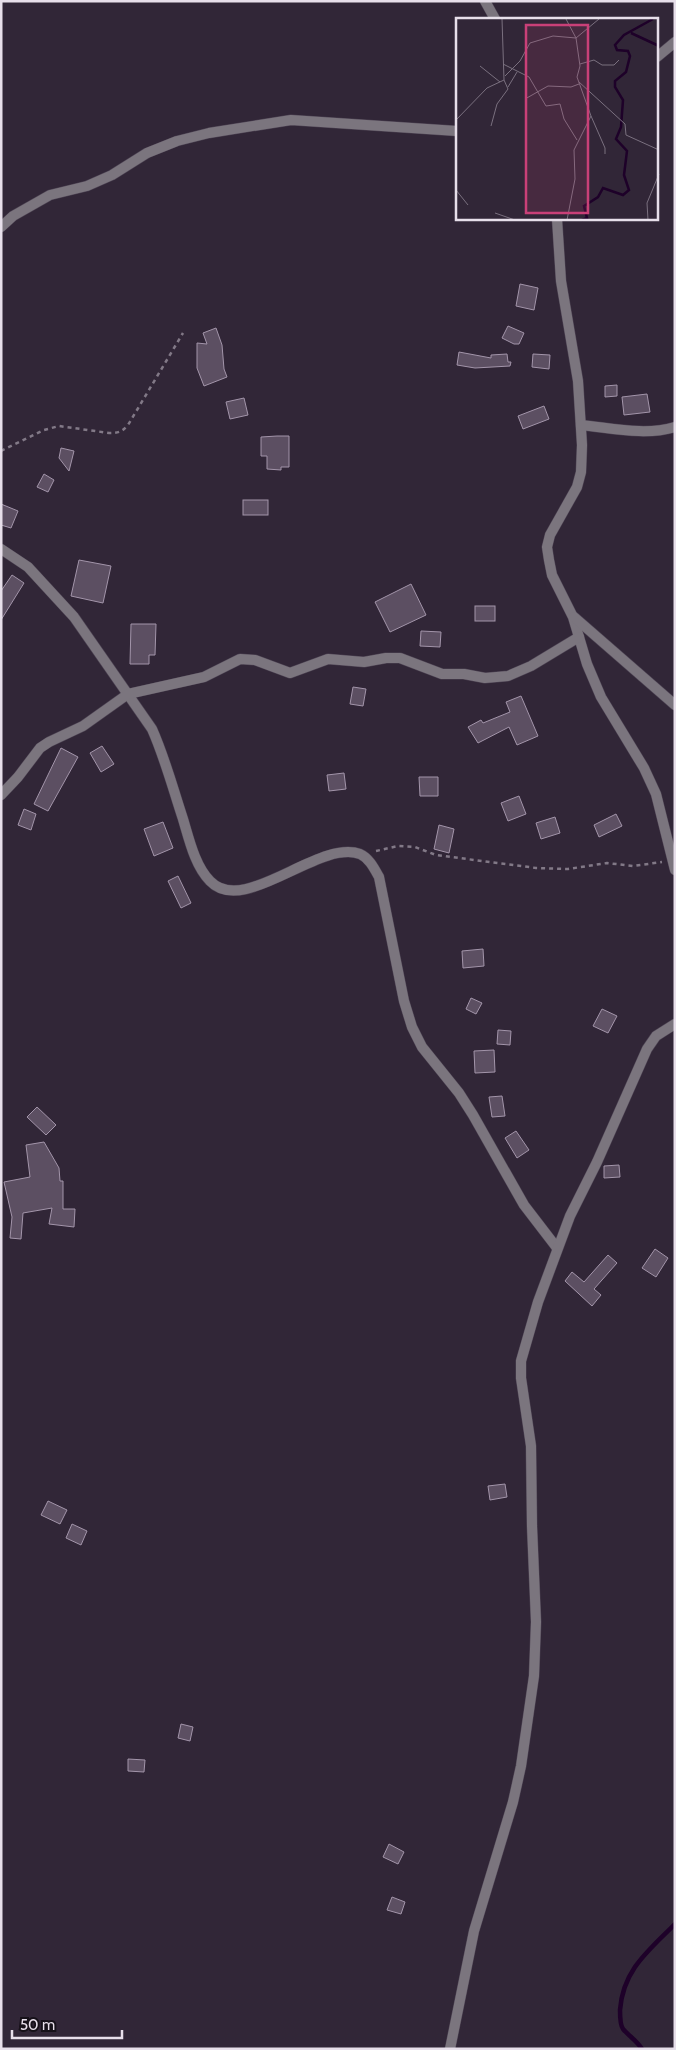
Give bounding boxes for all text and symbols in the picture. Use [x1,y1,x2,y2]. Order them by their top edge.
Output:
inset map [456,18,658,220]
scale bar [12,2008,122,2040]
text: 50 m [20,2016,55,2034]

